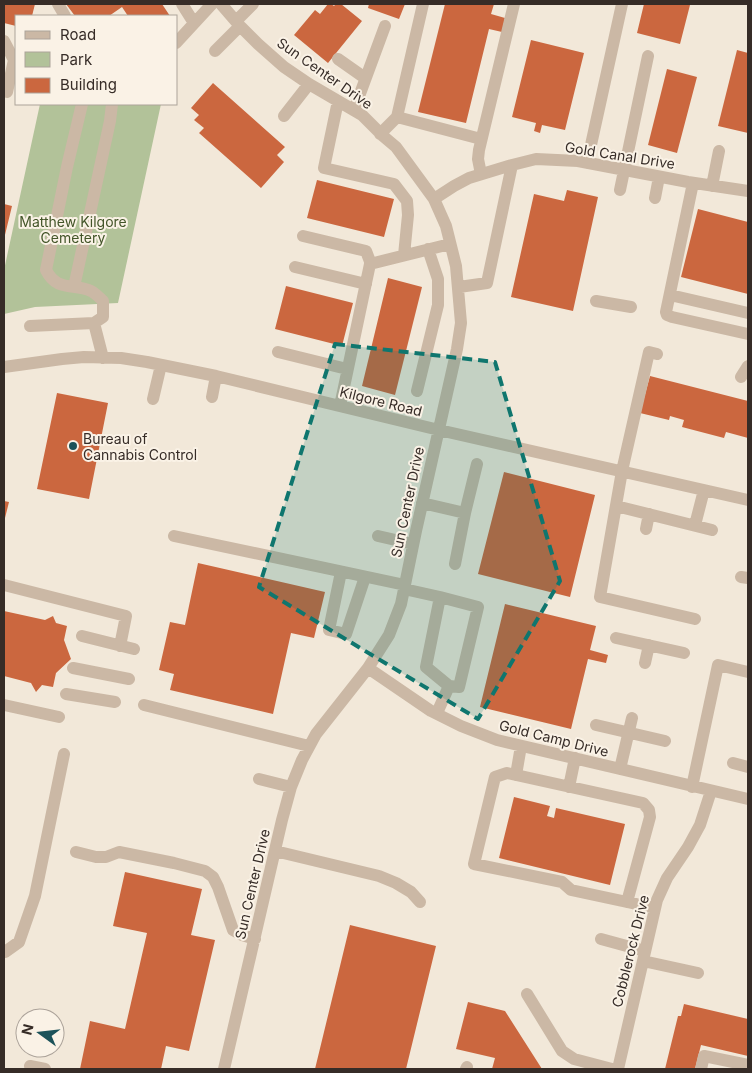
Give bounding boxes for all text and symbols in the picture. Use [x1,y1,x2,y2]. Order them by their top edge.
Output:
legend [15,15,178,105]
text: Road [60,25,96,44]
street label: Sun Center Drive [274,34,376,112]
text: Park [60,50,93,69]
text: Building [60,75,117,94]
street label: Gold Canal Drive [564,138,676,172]
park label: Matthew Kilgore Cemetery [19,213,127,246]
street label: Kilgore Road [338,383,424,419]
place label: Bureau of Cannabis Control [83,430,197,463]
marker: Bureau of Cannabis Control [67,440,79,452]
street label: Sun Center Drive [387,445,427,559]
street label: Gold Camp Drive [497,716,611,760]
street label: Sun Center Drive [231,827,273,941]
street label: Cobblerock Drive [608,893,652,1009]
north arrow [15,1008,65,1058]
text: N [17,1022,37,1037]

